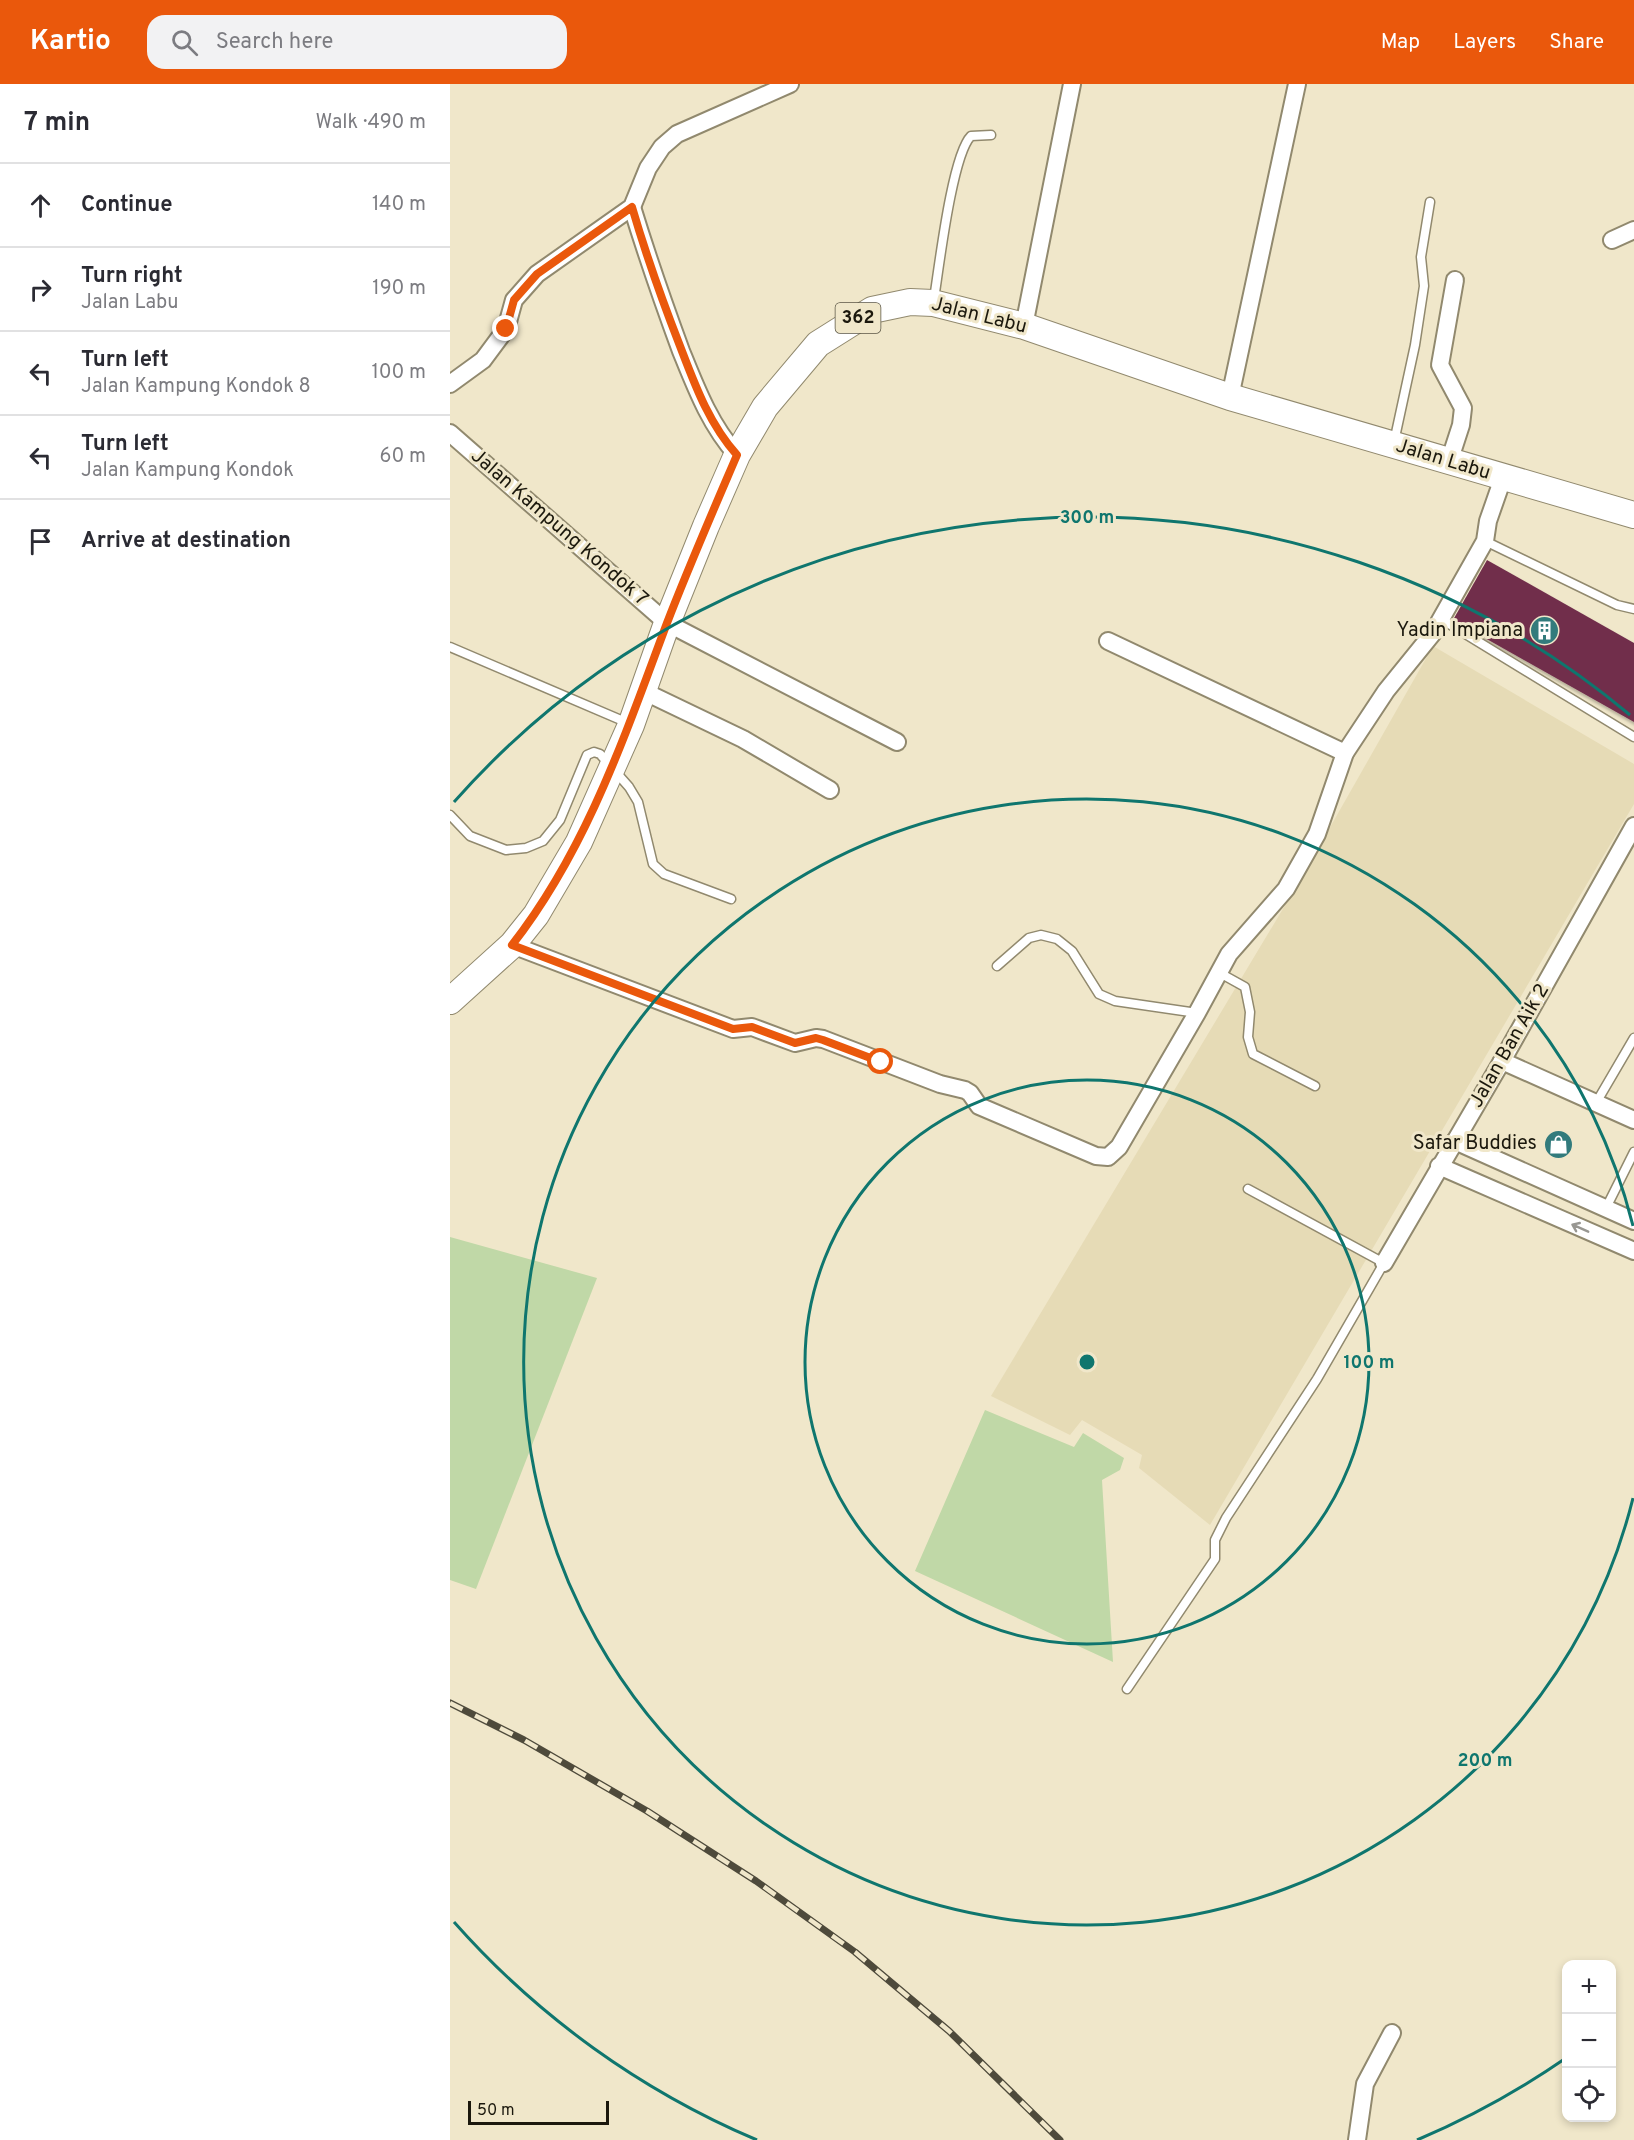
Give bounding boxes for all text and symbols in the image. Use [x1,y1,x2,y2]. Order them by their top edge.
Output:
search box [147,15,567,69]
text: Kartio [30,24,111,60]
icon: search [168,26,201,59]
text: Search here [216,29,333,56]
text: Map [1381,29,1420,56]
text: Layers [1453,29,1516,56]
text: Share [1549,29,1604,56]
text: 7 min [24,107,90,140]
text: Walk · 490 m [316,110,426,136]
icon: ahead [24,189,57,222]
text: Continue [81,192,172,219]
text: 140 m [372,192,426,218]
text: Turn right [81,263,183,290]
icon: right [24,273,57,306]
text: 190 m [372,276,426,302]
text: Jalan Labu [81,290,179,316]
street label: Jalan Labu [928,292,1030,340]
road number: 362 [836,303,880,333]
route end [492,315,518,341]
text: Turn left [81,347,169,374]
icon: left [24,357,57,390]
text: 100 m [371,360,426,386]
text: Jalan Kampung Kondok 8 [81,374,311,400]
text: Turn left [81,431,169,458]
street label: Jalan Labu [1393,433,1493,487]
icon: left [24,441,57,474]
text: 60 m [380,444,426,470]
street label: Jalan Kampung Kondok 7 [465,444,653,612]
text: Jalan Kampung Kondok [81,458,294,484]
text: 300 m [1060,507,1114,530]
icon: arrive [24,525,57,558]
text: Arrive at destination [81,528,291,555]
building icon: Yadin Impiana [1528,615,1560,647]
place label: Yadin Impiana [1397,618,1523,644]
street label: Jalan Ban Aik 2 [1464,979,1556,1113]
route start [867,1048,893,1074]
shop icon: Safar Buddies [1542,1128,1574,1160]
place label: Safar Buddies [1413,1131,1537,1157]
one-way arrow [1572,1221,1590,1233]
centre of rings [1077,1352,1097,1372]
text: 100 m [1343,1352,1395,1375]
text: 200 m [1457,1750,1513,1773]
map controls [1562,1960,1616,2122]
button: + [1562,1960,1616,2014]
button: − [1562,2014,1616,2068]
button: locate [1562,2068,1616,2122]
scale bar [468,2098,609,2126]
text: 50 m [477,2101,515,2121]

